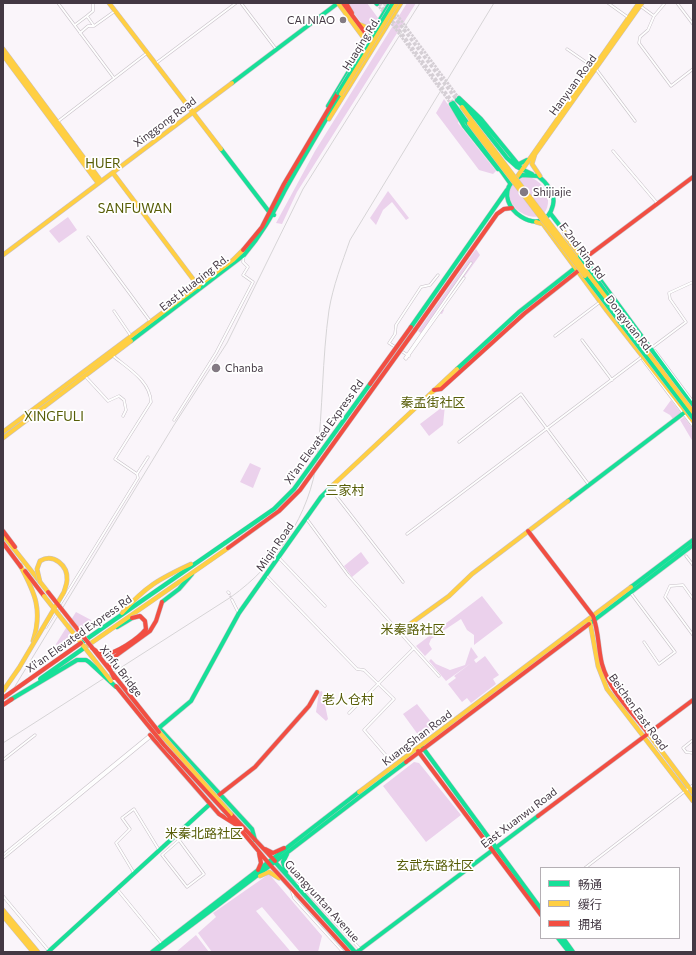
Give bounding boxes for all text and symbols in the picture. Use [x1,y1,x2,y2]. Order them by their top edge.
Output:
place label: CAI NIAO [287,13,335,27]
marker: CAI NIAO [338,15,348,25]
street label: Huaqing Rd. [340,15,382,73]
street label: Hanyuan Road [547,52,599,118]
street label: Xinggong Road [131,94,199,150]
district label: HUER [83,156,123,172]
place label: Shijiajie [533,185,571,199]
marker: Shijiajie [518,186,530,198]
district label: SANFUWAN [94,201,176,217]
street label: E 2nd Ring Rd [556,220,608,282]
street label: East Huaqing Rd. [157,252,231,314]
street label: Dongyuan Rd. [603,293,655,355]
place label: Chanba [225,361,263,375]
marker: Chanba [210,362,222,374]
street label: Xi'an Elevated Express Rd [282,377,366,487]
district label: 秦孟街社区 [401,395,465,411]
district label: XINGFULI [20,409,88,425]
district label: 三家村 [326,483,364,499]
street label: Miqin Road [253,520,297,574]
street label: Xi'an Elevated Express Rd [24,592,134,676]
district label: 米秦路社区 [381,622,445,638]
street label: Xinfu Bridge [97,643,145,699]
street label: Beichen East Road [606,671,670,753]
district label: 老人仓村 [322,692,374,708]
street label: KuangShan Road [379,707,455,769]
street label: East Xuanwu Road [478,785,560,851]
district label: 米秦北路社区 [165,826,243,842]
street label: Guangyuntan Avenue [282,857,362,945]
district label: 玄武东路社区 [396,858,474,874]
legend [540,867,680,939]
text: 畅通 [578,877,602,891]
text: 缓行 [578,897,602,911]
text: 拥堵 [578,917,602,931]

